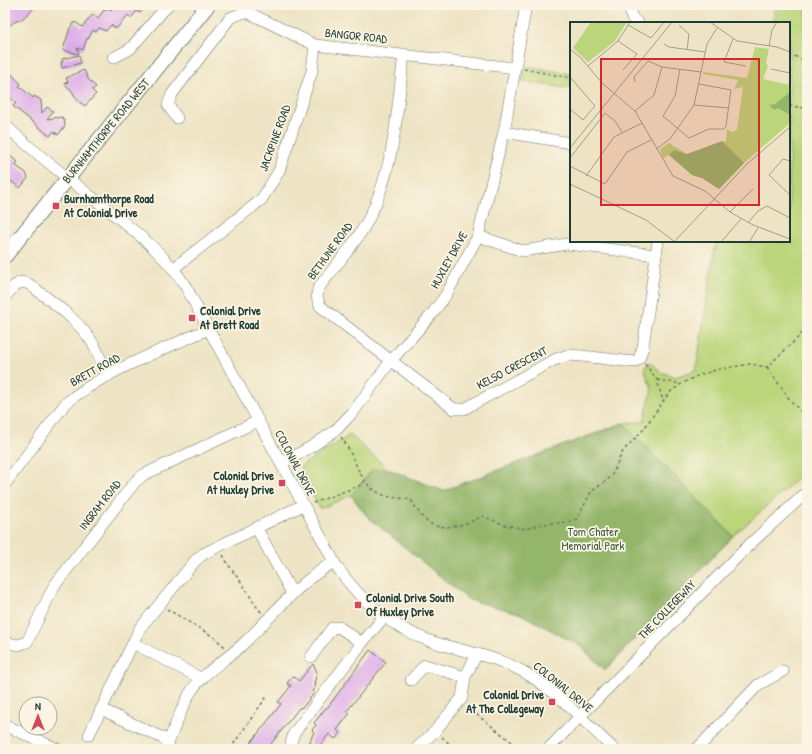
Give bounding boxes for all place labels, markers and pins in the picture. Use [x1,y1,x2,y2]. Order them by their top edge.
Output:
place label: Burnhamthorpe Road At Colonial Drive [64,190,154,221]
marker: Burnhamthorpe Road At Colonial Drive [51,201,61,211]
place label: Colonial Drive At Brett Road [200,302,261,333]
marker: Colonial Drive At Brett Road [187,313,197,323]
place label: Colonial Drive At Huxley Drive [207,467,274,499]
marker: Colonial Drive At Huxley Drive [277,478,287,488]
place label: Colonial Drive South Of Huxley Drive [366,589,455,621]
marker: Colonial Drive South Of Huxley Drive [353,600,363,610]
place label: Colonial Drive At The Collegeway [466,686,544,718]
marker: Colonial Drive At The Collegeway [547,697,557,707]

